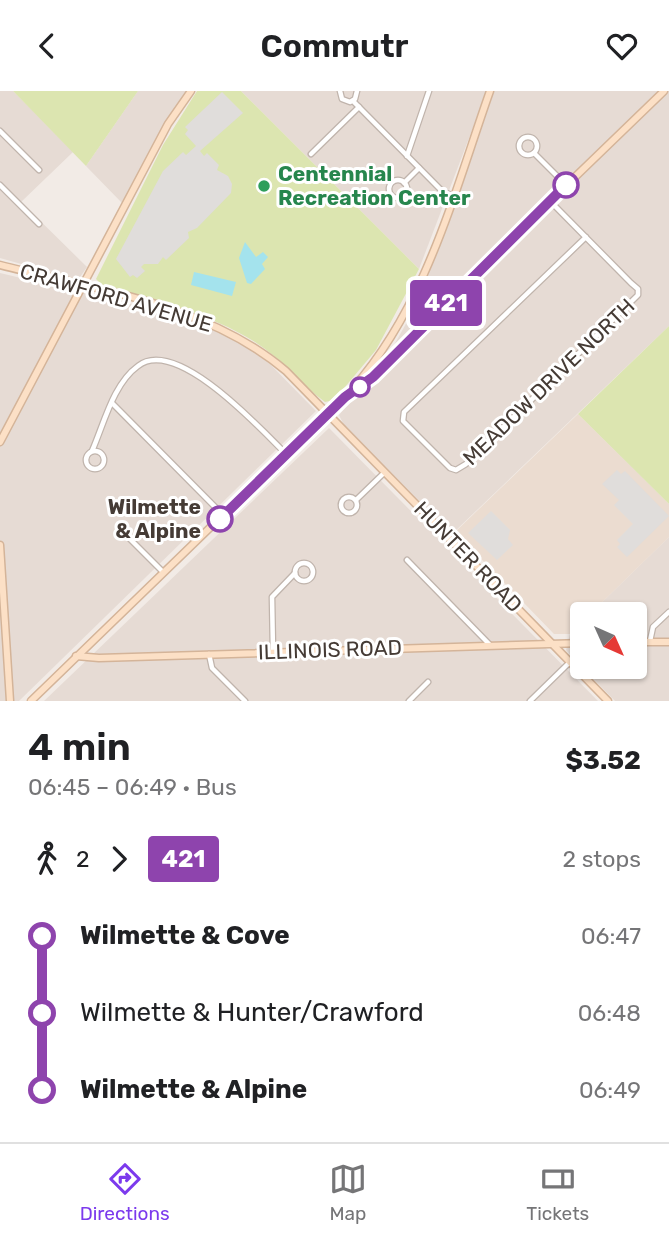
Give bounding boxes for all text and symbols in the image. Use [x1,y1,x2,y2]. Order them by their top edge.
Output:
icon: back [28,27,66,65]
text: Commutr [260,27,409,65]
icon: heart [603,27,641,65]
place label: Centennial Recreation Center [278,161,471,210]
unlabelled marker [553,172,579,198]
marker: Centennial Recreation Center [256,178,272,194]
street label: CRAWFORD AVENUE [17,258,215,337]
line badge: 421 [406,280,486,326]
text: 421 [424,289,468,317]
street label: MEADOW DRIVE NORTH [458,293,640,470]
unlabelled marker [350,377,370,397]
place label: Wilmette & Alpine [108,494,201,543]
street label: HUNTER ROAD [409,496,527,617]
marker: Wilmette & Alpine [207,506,233,532]
north arrow [570,602,648,679]
map controls [570,602,647,679]
street label: ILLINOIS ROAD [258,634,402,665]
text: 4 min [28,724,131,770]
text: $3.52 [565,745,641,776]
text: 06:45 – 06:49 · Bus [28,773,237,801]
icon: walk [28,840,66,878]
icon: forward [100,840,138,878]
text: 2 [76,845,90,873]
text: 421 [162,845,205,873]
text: 2 stops [563,845,641,873]
text: Wilmette & Cove [80,920,290,951]
text: 06:47 [581,922,641,950]
text: Wilmette & Hunter/Crawford [80,997,424,1028]
text: 06:48 [578,999,641,1027]
text: Wilmette & Alpine [80,1074,307,1105]
text: 06:49 [579,1076,641,1104]
tab: Directions [80,1160,170,1225]
tab: Map [329,1160,367,1225]
tab: Tickets [526,1160,589,1225]

